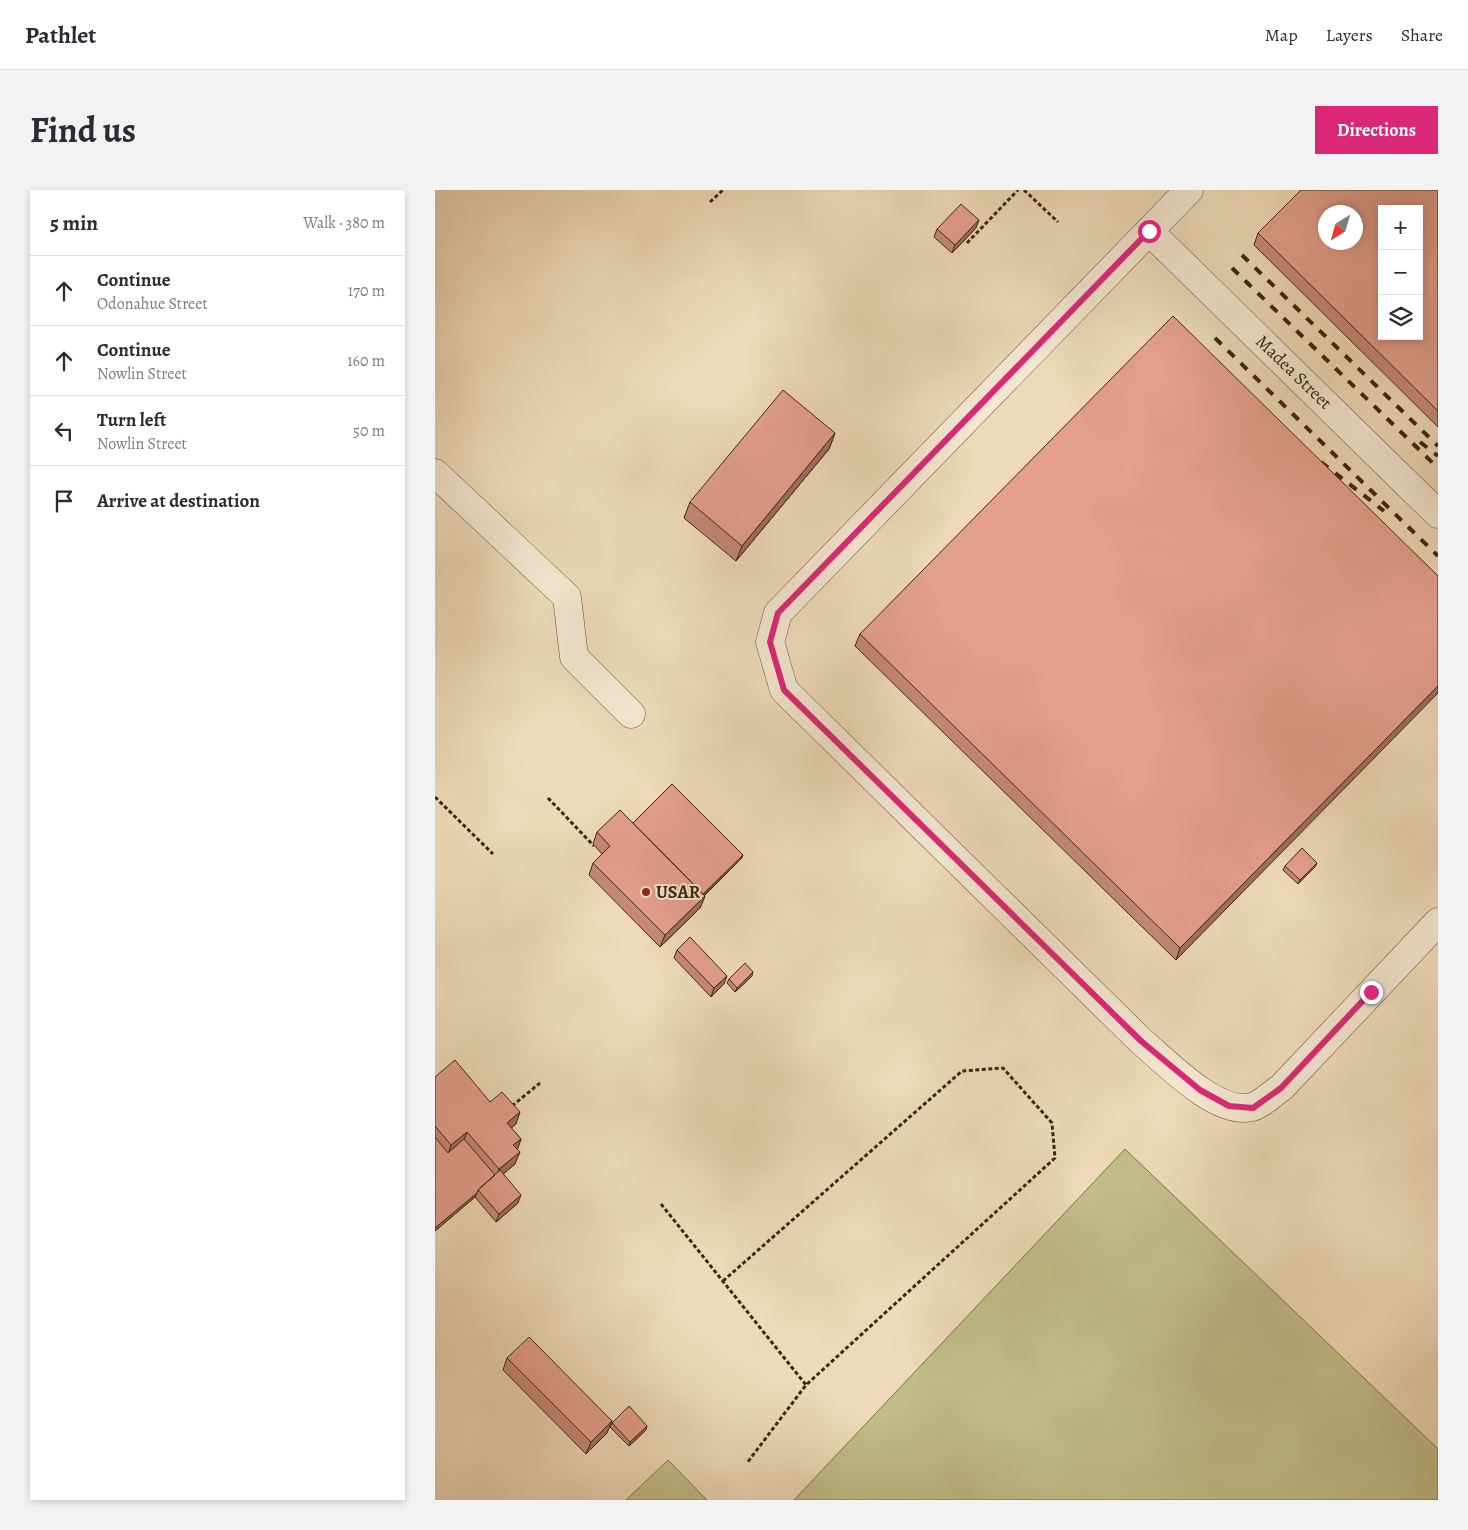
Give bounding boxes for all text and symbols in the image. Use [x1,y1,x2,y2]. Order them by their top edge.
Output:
text: Pathlet [25,19,96,51]
text: Map [1265,23,1298,47]
text: Layers [1326,23,1373,47]
text: Share [1401,23,1443,47]
text: Find us [30,106,136,154]
button: Directions [1315,106,1438,154]
north arrow [1318,205,1363,250]
map controls [1378,205,1423,340]
button: + [1378,205,1423,250]
text: 5 min [50,209,98,237]
text: Walk · 380 m [303,212,385,234]
route start [1138,220,1161,243]
button: − [1378,250,1423,295]
text: Continue [97,267,171,293]
icon: ahead [50,277,78,305]
text: 170 m [348,280,385,302]
text: Odonahue Street [97,293,208,315]
button: layers [1378,295,1423,340]
street label: Madea Street [1251,330,1337,414]
text: Continue [97,337,171,363]
icon: ahead [50,347,78,375]
text: 160 m [347,350,385,372]
text: Nowlin Street [97,363,187,385]
text: Turn left [97,407,166,433]
icon: left [50,417,78,445]
text: 50 m [353,420,385,442]
text: Nowlin Street [97,433,187,455]
icon: arrive [50,487,78,515]
text: Arrive at destination [97,488,260,514]
place label: USAR [656,880,701,904]
marker: USAR [640,886,652,898]
route end [1360,981,1383,1004]

